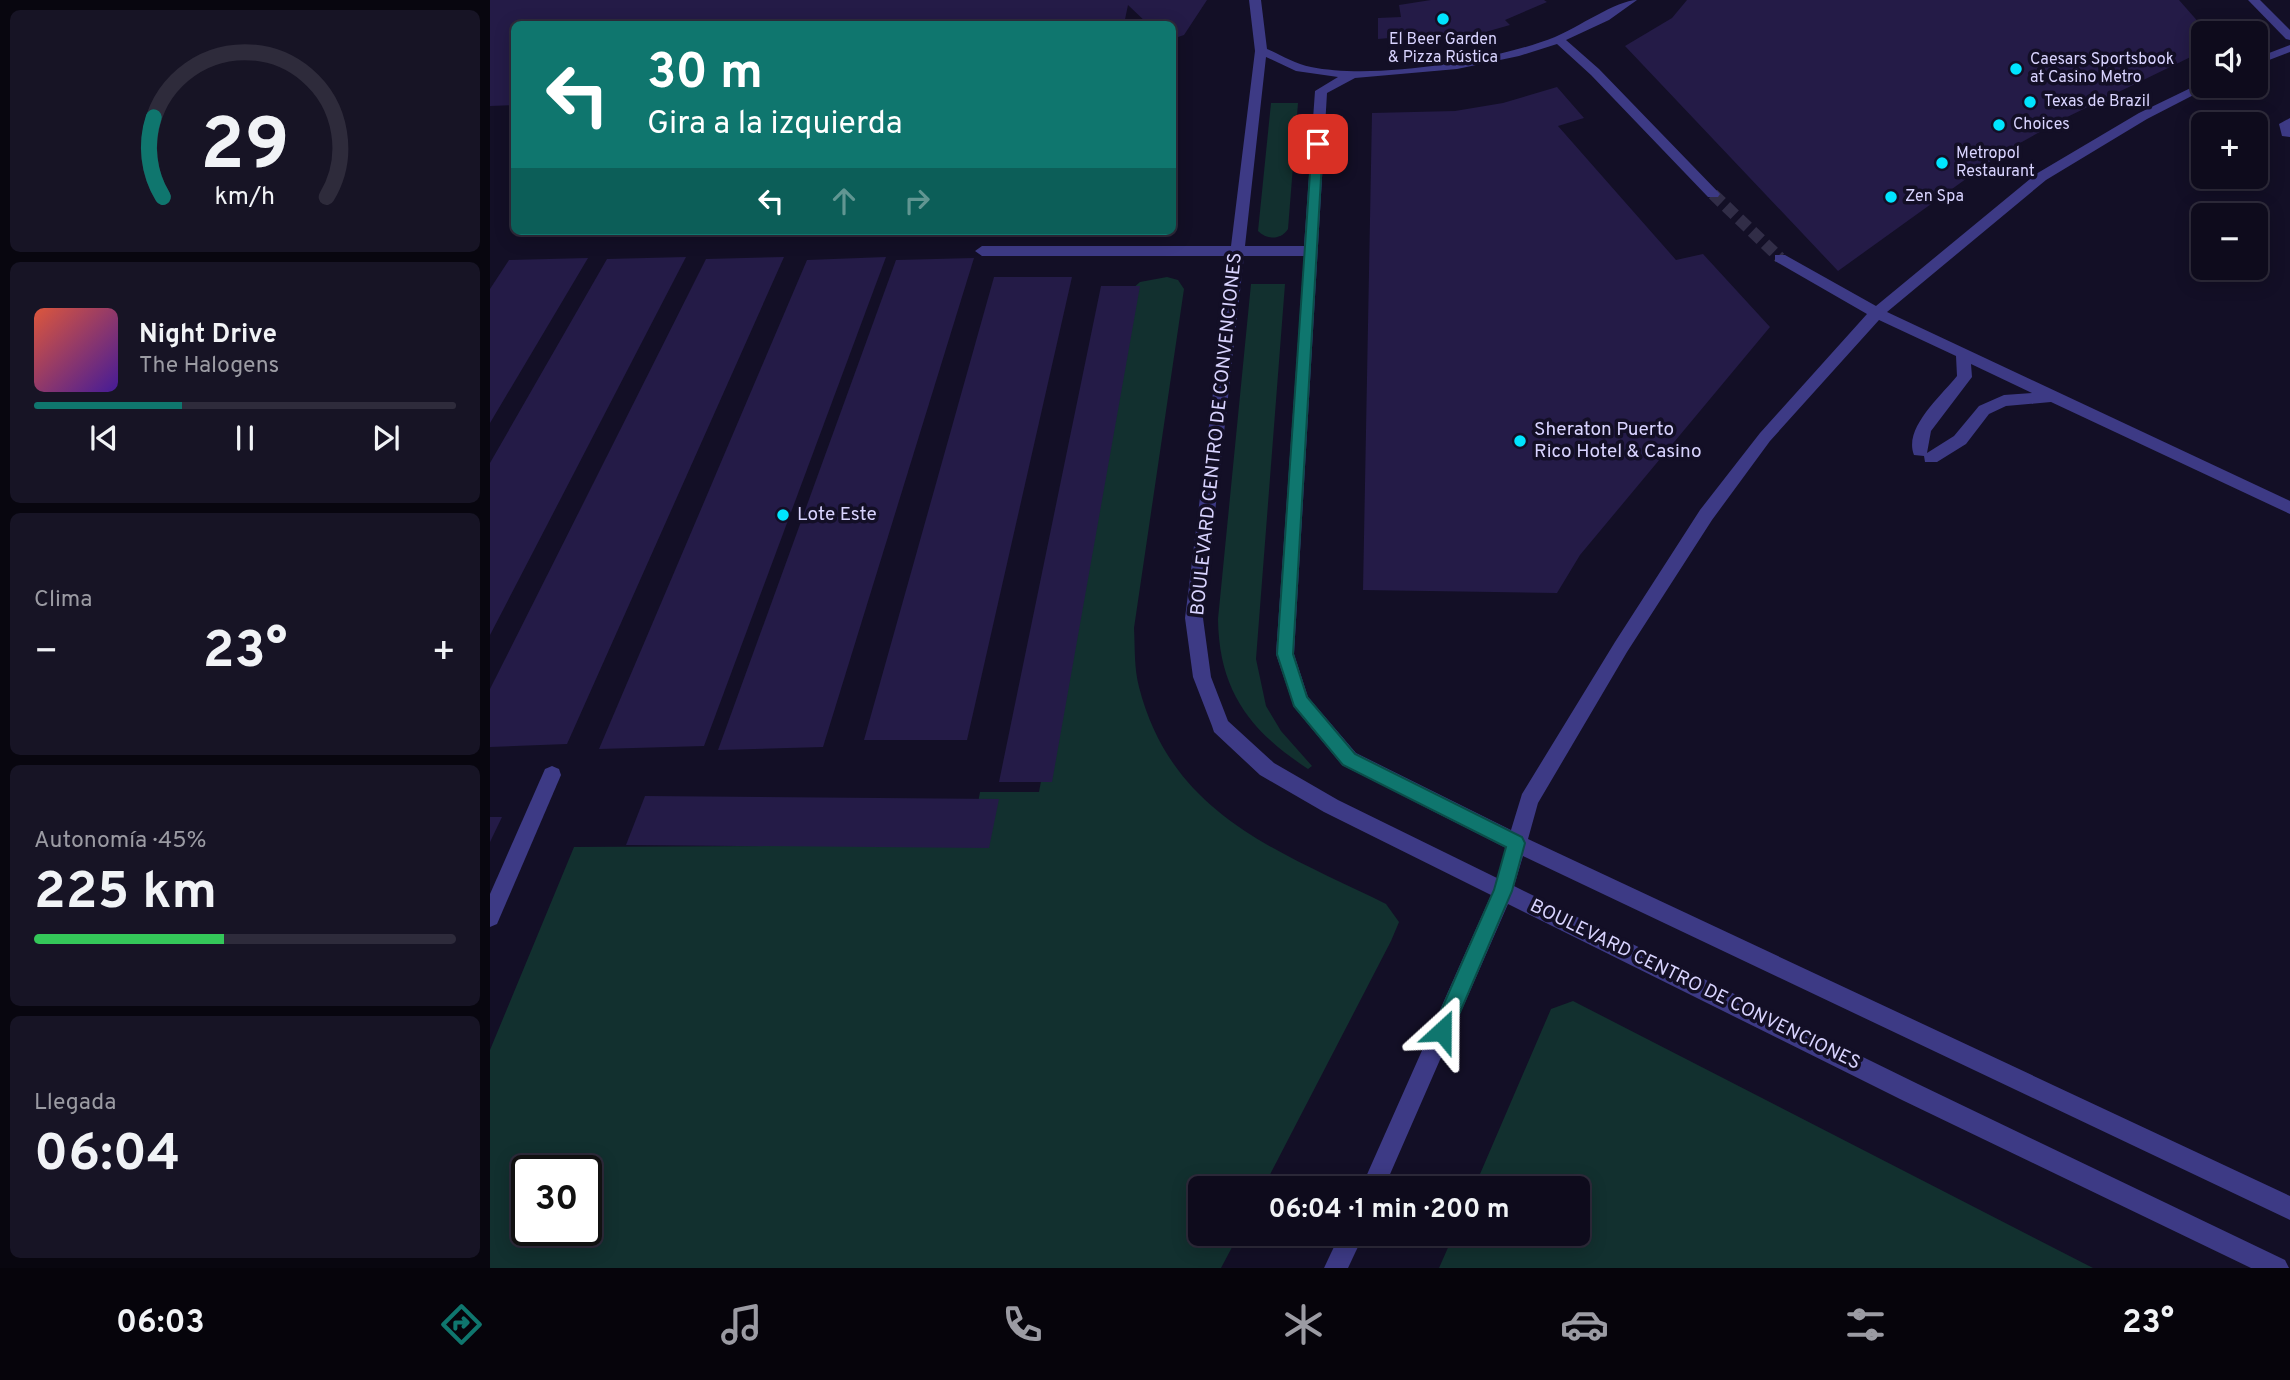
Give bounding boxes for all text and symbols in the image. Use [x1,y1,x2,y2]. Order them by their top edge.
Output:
marker: El Beer Garden & Pizza Rústica [1435,11,1451,27]
map controls [2191,21,2268,280]
button: sound [2191,21,2268,98]
place label: El Beer Garden & Pizza Rústica [1388,30,1498,68]
text: 30 m [647,44,763,106]
icon: left [532,49,623,140]
place label: Caesars Sportsbook at Casino Metro [2030,50,2174,88]
marker: Caesars Sportsbook at Casino Metro [2008,61,2024,77]
place label: Texas de Brazil [2044,92,2150,112]
marker: Texas de Brazil [2022,94,2038,110]
text: 29 [200,103,290,195]
text: Gira a la izquierda [647,105,903,145]
button: + [2191,112,2268,189]
pin [1288,114,1348,174]
place label: Choices [2013,115,2070,135]
marker: Choices [1991,117,2007,133]
icon: arrive [1299,125,1337,163]
place label: Metropol Restaurant [1956,144,2035,182]
marker: Metropol Restaurant [1934,155,1950,171]
text: km/h [215,182,275,214]
icon: left [752,182,790,220]
icon: ahead [825,182,863,220]
icon: right [898,182,936,220]
place label: Zen Spa [1905,187,1964,207]
marker: Zen Spa [1883,189,1899,205]
button: − [2191,203,2268,280]
street label: BOULEVARD CENTRO DE CONVENCIONES [1186,251,1248,617]
text: Night Drive [139,319,277,352]
text: The Halogens [139,352,279,381]
place label: Sheraton Puerto Rico Hotel & Casino [1534,418,1702,464]
icon: previous [85,419,123,457]
icon: pause [226,419,264,457]
icon: next [367,419,405,457]
marker: Sheraton Puerto Rico Hotel & Casino [1512,433,1528,449]
place label: Lote Este [797,503,877,527]
marker: Lote Este [775,507,791,523]
text: Clima [34,586,92,615]
text: 23° [203,620,287,686]
text: − [34,629,59,678]
text: + [431,629,456,678]
text: Autonomía · 45% [34,827,206,856]
text: 225 km [34,861,217,927]
street label: BOULEVARD CENTRO DE CONVENCIONES [1526,894,1864,1076]
position arrow [1405,994,1479,1068]
text: Llegada [34,1089,116,1118]
text: 06:04 [34,1123,180,1189]
speed limit sign: 30 [511,1155,602,1246]
text: 06:04 · 1 min · 200 m [1268,1194,1510,1227]
icon: directions [437,1300,486,1349]
icon: music [717,1300,766,1349]
icon: phone [998,1300,1047,1349]
icon: climate [1279,1300,1328,1349]
icon: car [1560,1300,1609,1349]
icon: filters [1841,1300,1890,1349]
text: 06:03 [116,1304,205,1344]
text: 23° [2122,1304,2174,1344]

